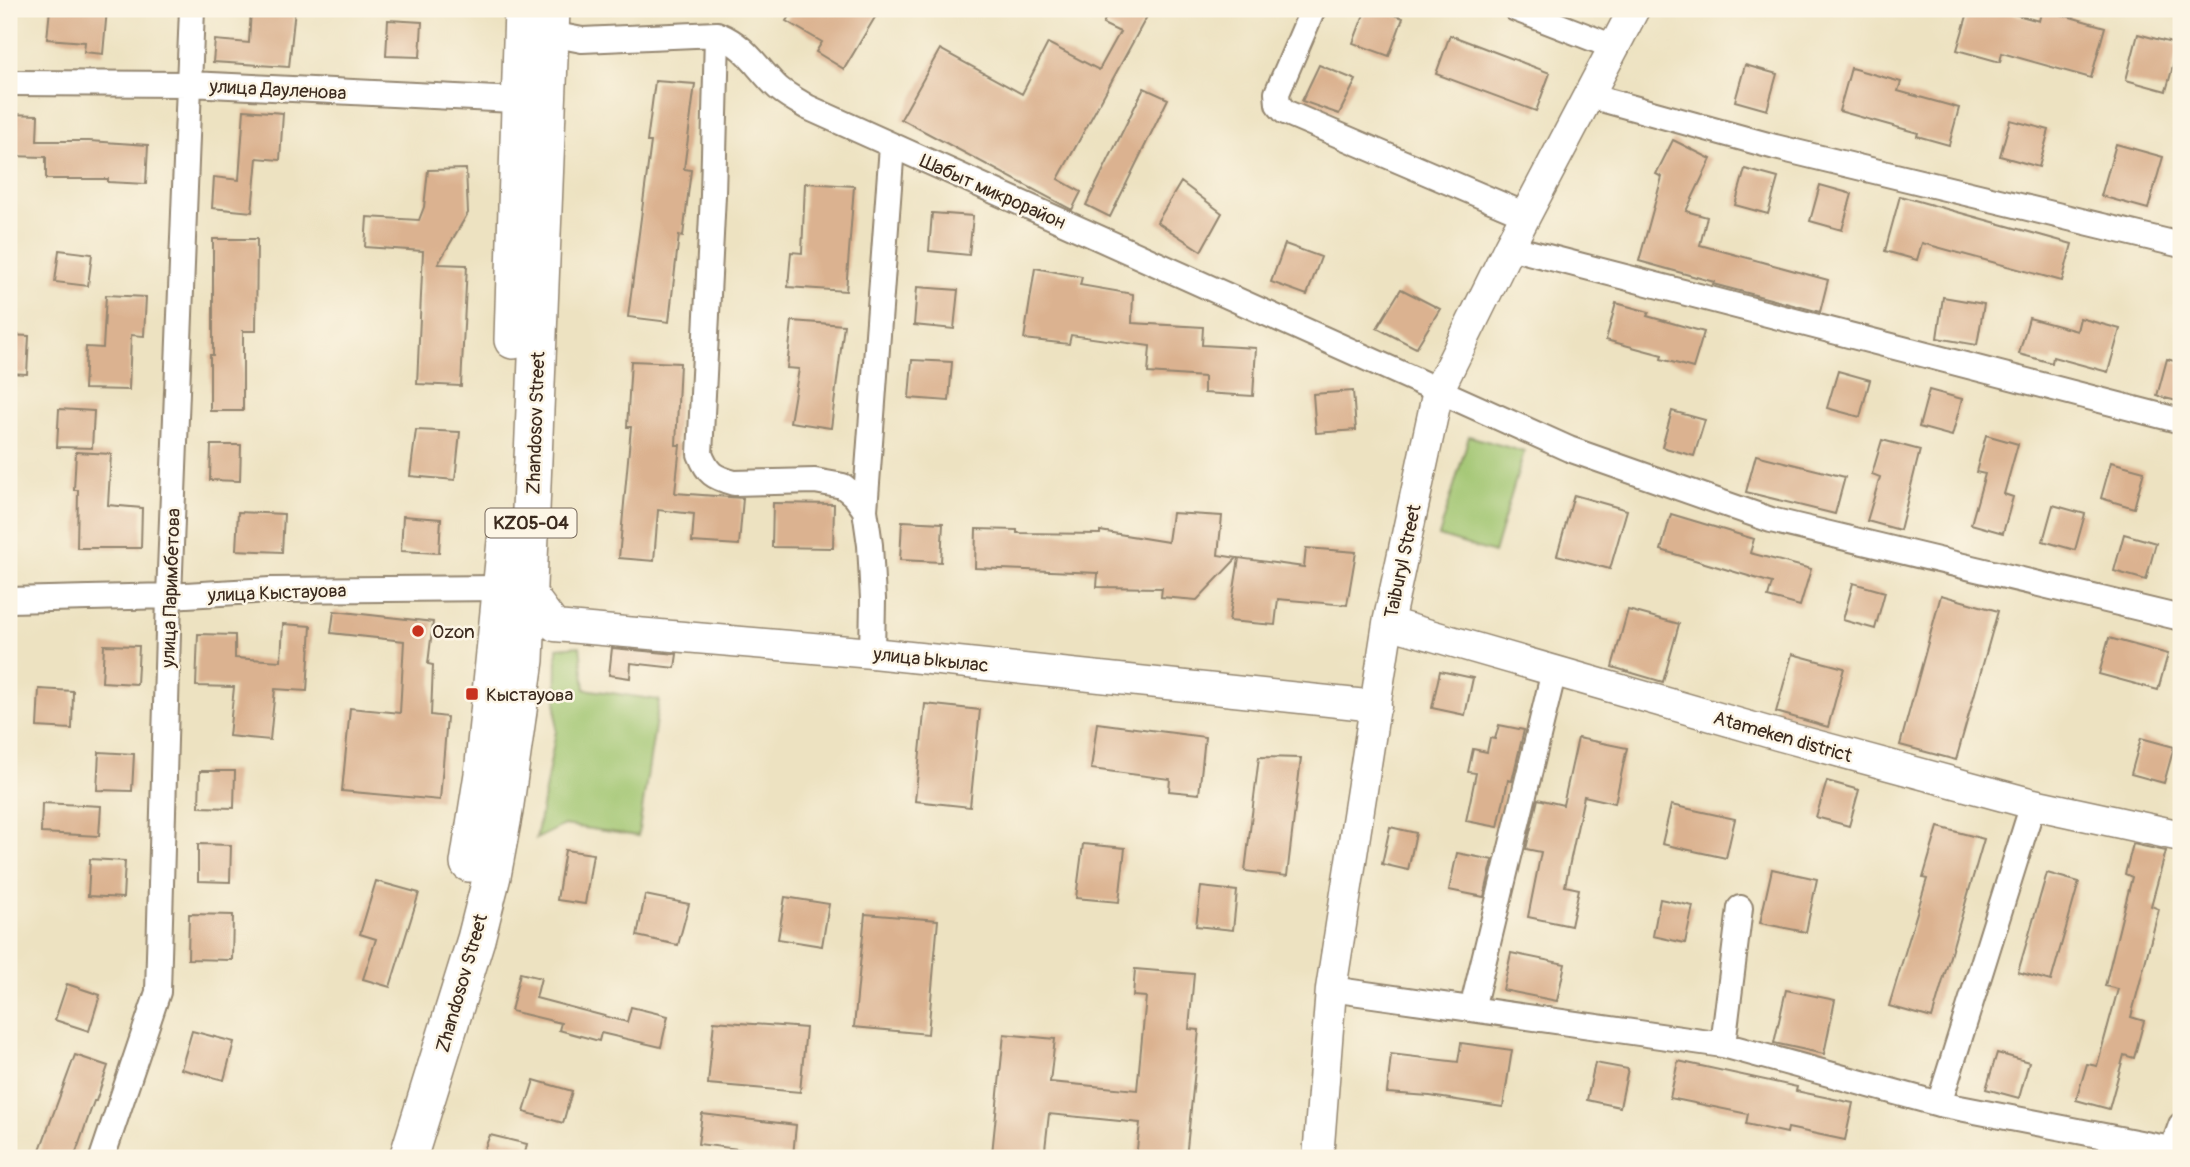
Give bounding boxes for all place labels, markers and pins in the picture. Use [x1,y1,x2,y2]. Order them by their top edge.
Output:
place label: Ozon [432,620,475,644]
marker: Ozon [410,623,426,639]
place label: Кыстауова [486,683,573,707]
marker: Кыстауова [464,686,480,702]

